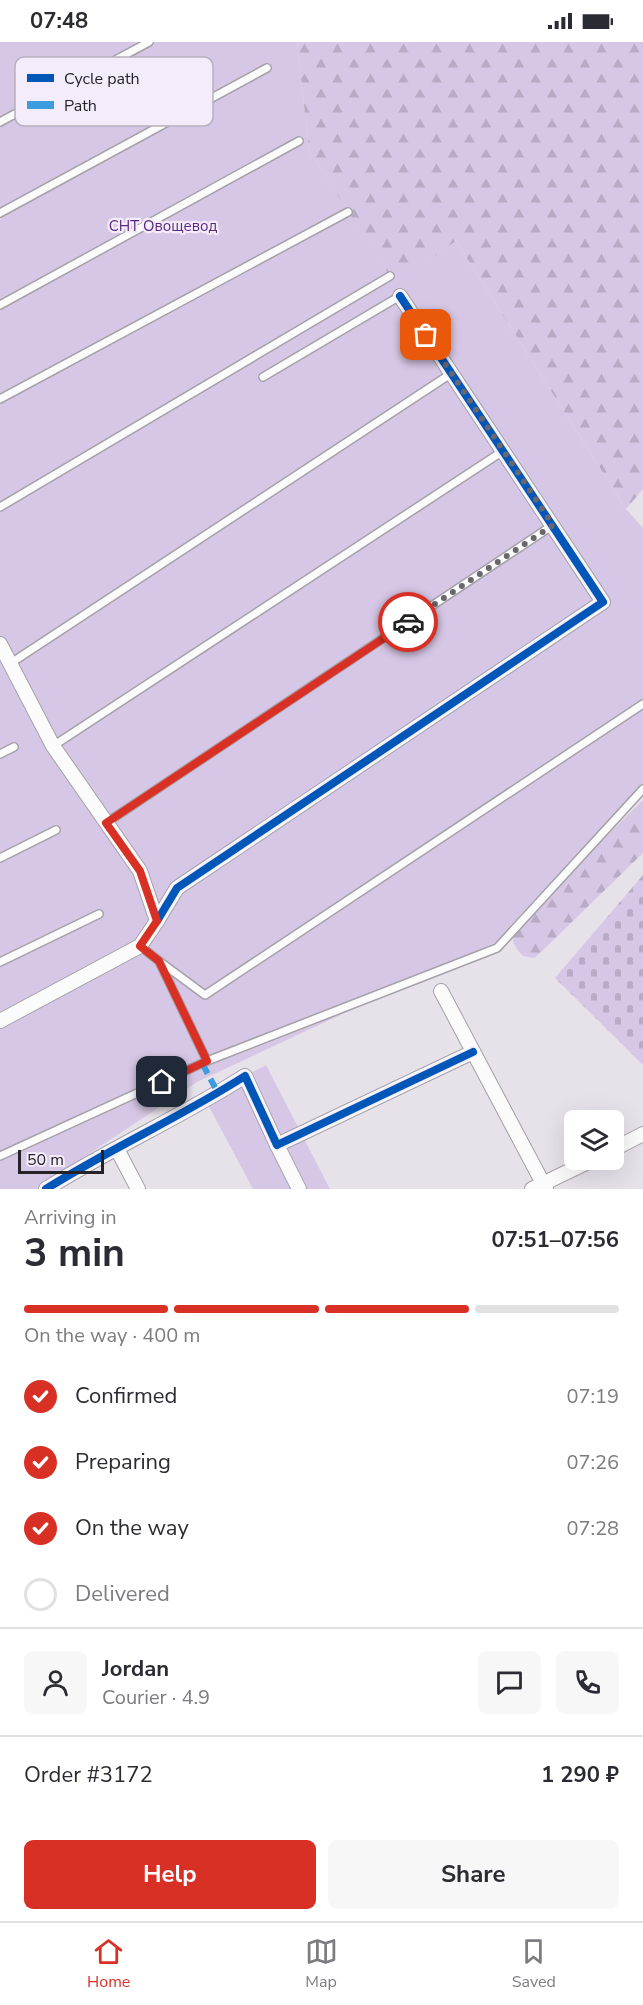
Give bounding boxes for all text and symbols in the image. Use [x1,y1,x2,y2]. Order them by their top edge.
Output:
text: 07:48 [30,6,88,36]
legend [15,57,213,126]
text: Cycle path [64,68,140,90]
text: Path [64,95,97,117]
park label: СНТ Овощевод [109,216,217,236]
pin [400,309,451,360]
icon: bag [409,318,442,351]
courier [378,592,438,652]
icon: car [392,606,425,639]
pin [136,1056,187,1107]
icon: home [145,1065,178,1098]
map controls [564,1110,624,1170]
button: layers [564,1110,624,1170]
scale bar [18,1147,104,1174]
text: 50 m [27,1149,64,1171]
text: Arriving in [24,1204,117,1231]
text: 07:51–07:56 [491,1225,619,1255]
text: 3 min [24,1227,125,1280]
text: On the way · 400 m [24,1322,200,1349]
icon: check [24,1380,57,1413]
text: Confirmed [75,1381,177,1411]
text: 07:19 [566,1383,619,1410]
icon: check [24,1446,57,1479]
text: Preparing [75,1447,171,1477]
text: 07:26 [566,1449,619,1476]
icon: check [24,1512,57,1545]
text: On the way [75,1513,189,1543]
text: 07:28 [566,1515,619,1542]
text: Delivered [75,1579,170,1609]
button: person [24,1651,87,1714]
button: chat [478,1651,541,1714]
button: phone [556,1651,619,1714]
text: Jordan [102,1654,169,1684]
text: Courier · 4.9 [102,1684,210,1711]
text: Order #3172 [24,1760,153,1790]
text: 1 290 ₽ [541,1760,619,1790]
button: Help [24,1840,316,1909]
button: Share [328,1840,619,1909]
tab: Home [87,1935,130,1993]
tab: Map [305,1935,338,1993]
tab: Saved [512,1935,556,1993]

